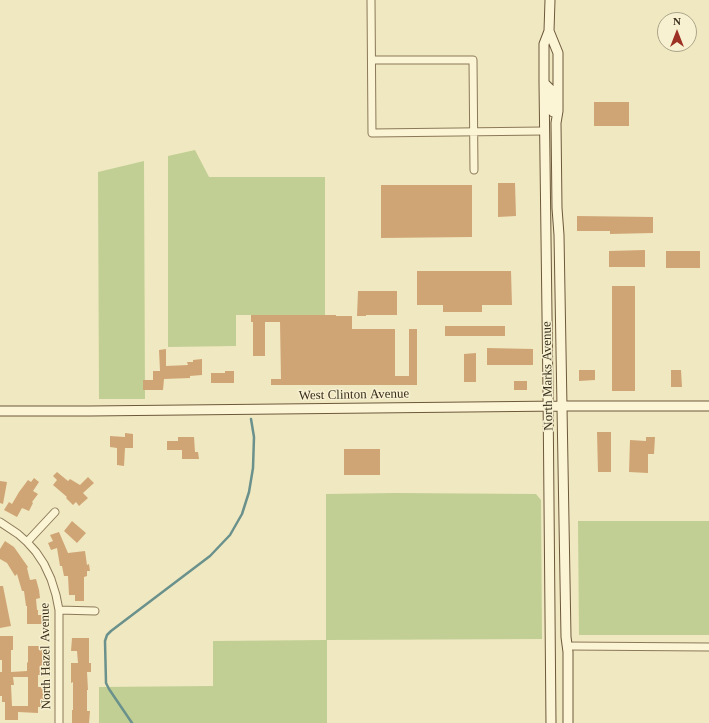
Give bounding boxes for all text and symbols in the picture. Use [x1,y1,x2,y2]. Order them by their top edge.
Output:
north arrow [657,12,697,52]
text: N [673,15,681,27]
street label: North Marks Avenue [539,321,557,431]
street label: West Clinton Avenue [299,386,409,404]
street label: North Hazel Avenue [37,603,55,709]

